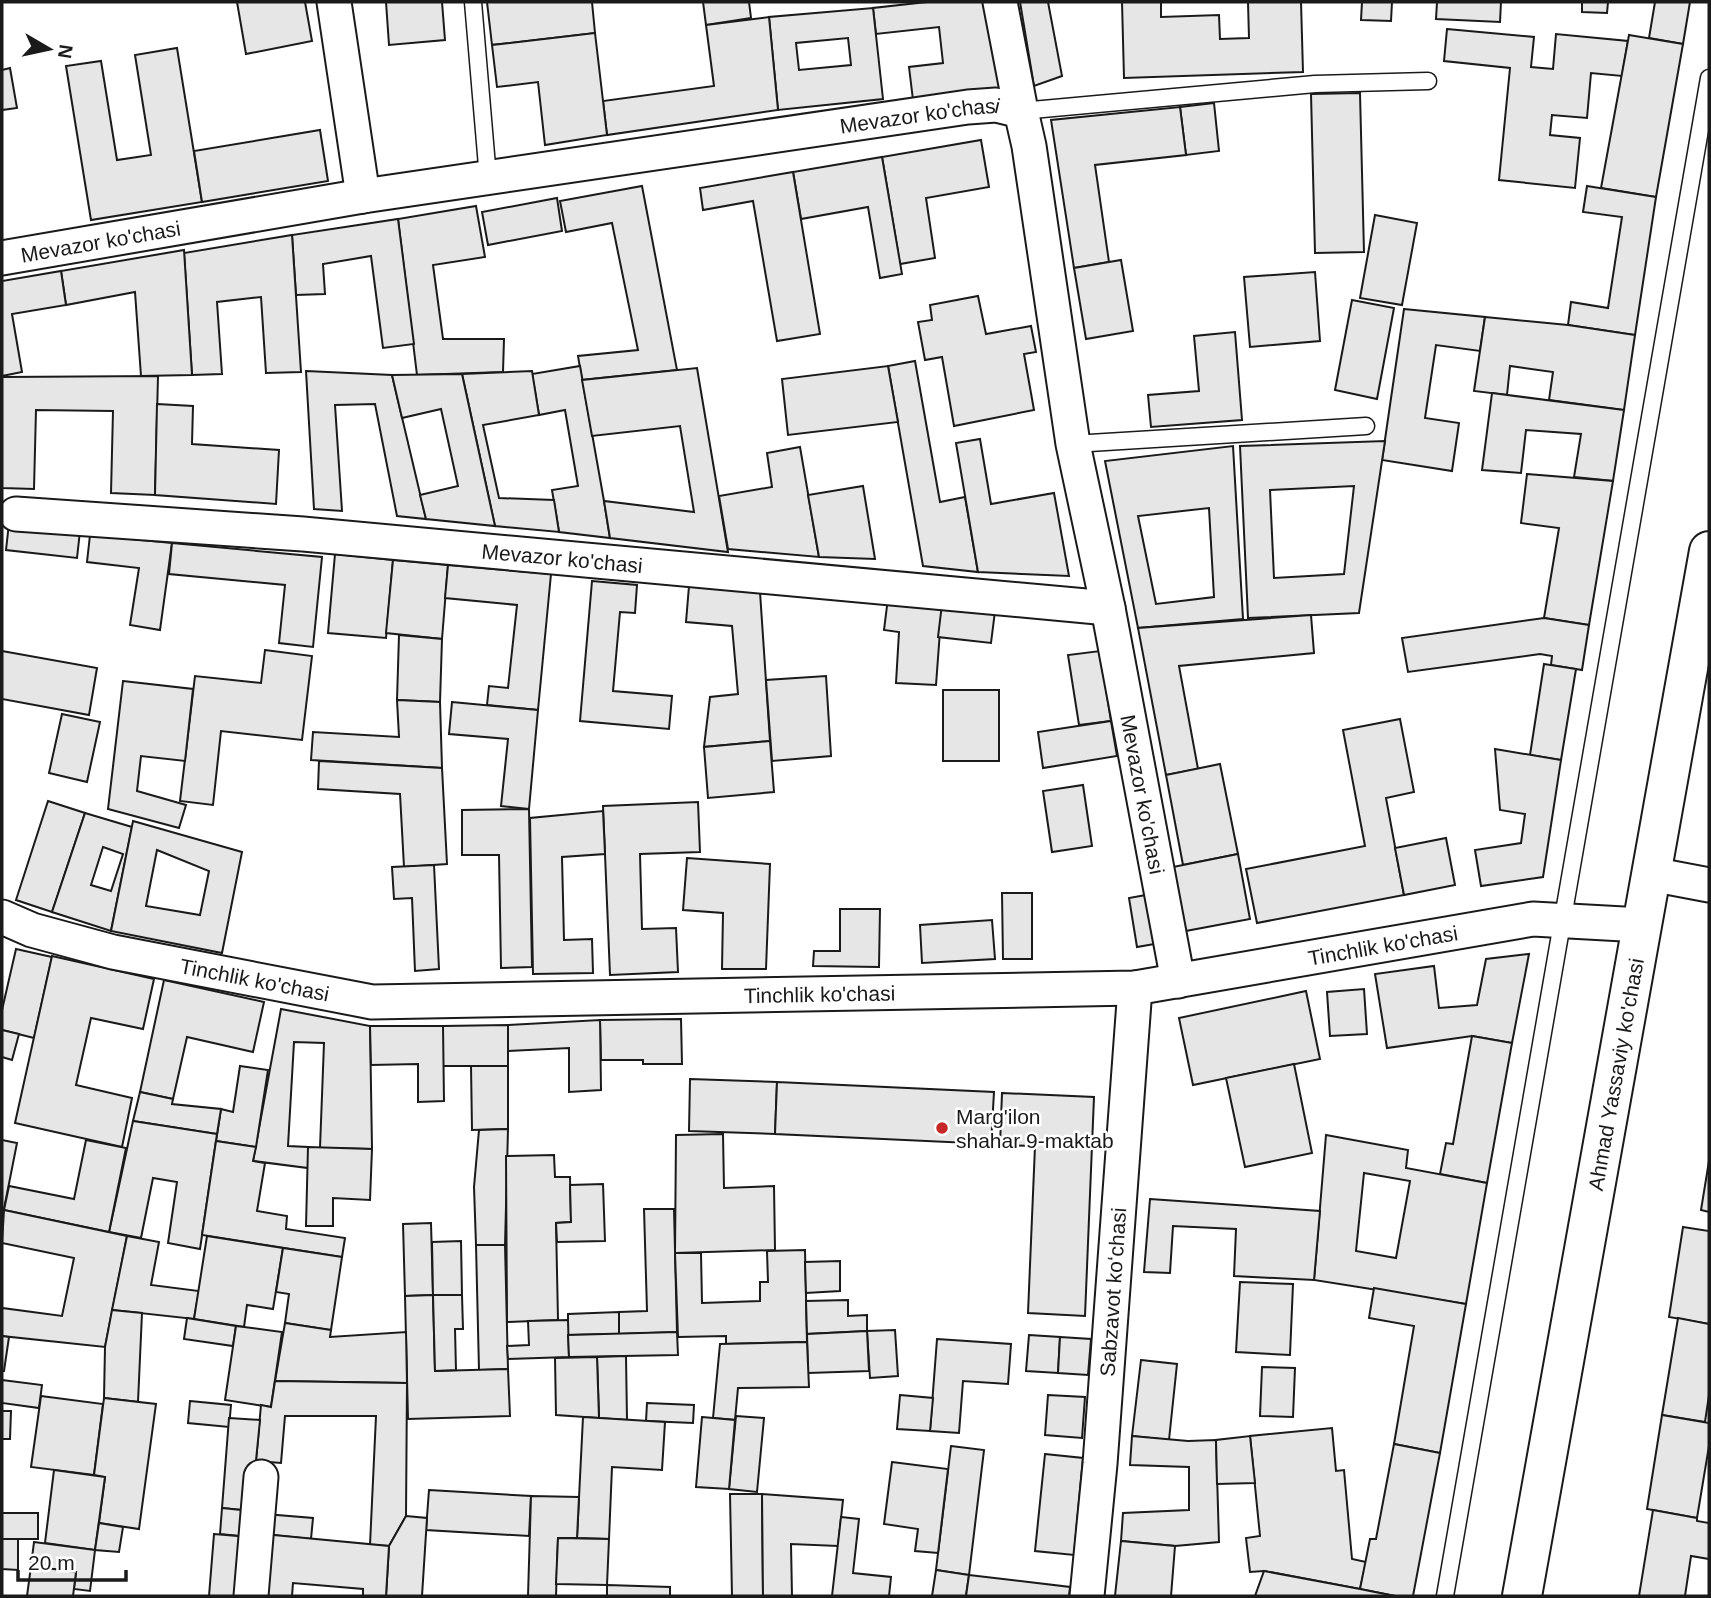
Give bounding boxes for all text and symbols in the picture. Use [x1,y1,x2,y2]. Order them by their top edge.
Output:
north arrow [14,14,84,84]
text: N [54,43,77,60]
street label: Mevazor ko'chasi [838,94,1003,137]
street label: Mevazor ko'chasi [19,216,182,266]
street label: Mevazor ko'chasi [481,539,644,577]
street label: Mevazor ko'chasi [1117,713,1169,876]
street label: Tinchlik ko'chasi [1306,921,1459,969]
street label: Tinchlik ko'chasi [178,954,331,1005]
street label: Ahmad Yassaviy ko'chasi [1583,956,1647,1192]
street label: Tinchlik ko'chasi [744,981,895,1007]
place label: Marg'ilon shahar 9-maktab [956,1105,1114,1152]
marker: Marg'ilon shahar 9-maktab [934,1120,950,1136]
street label: Sabzavot koʻchasi [1096,1207,1130,1377]
scale bar [18,1538,126,1582]
text: 20 m [28,1551,75,1574]

